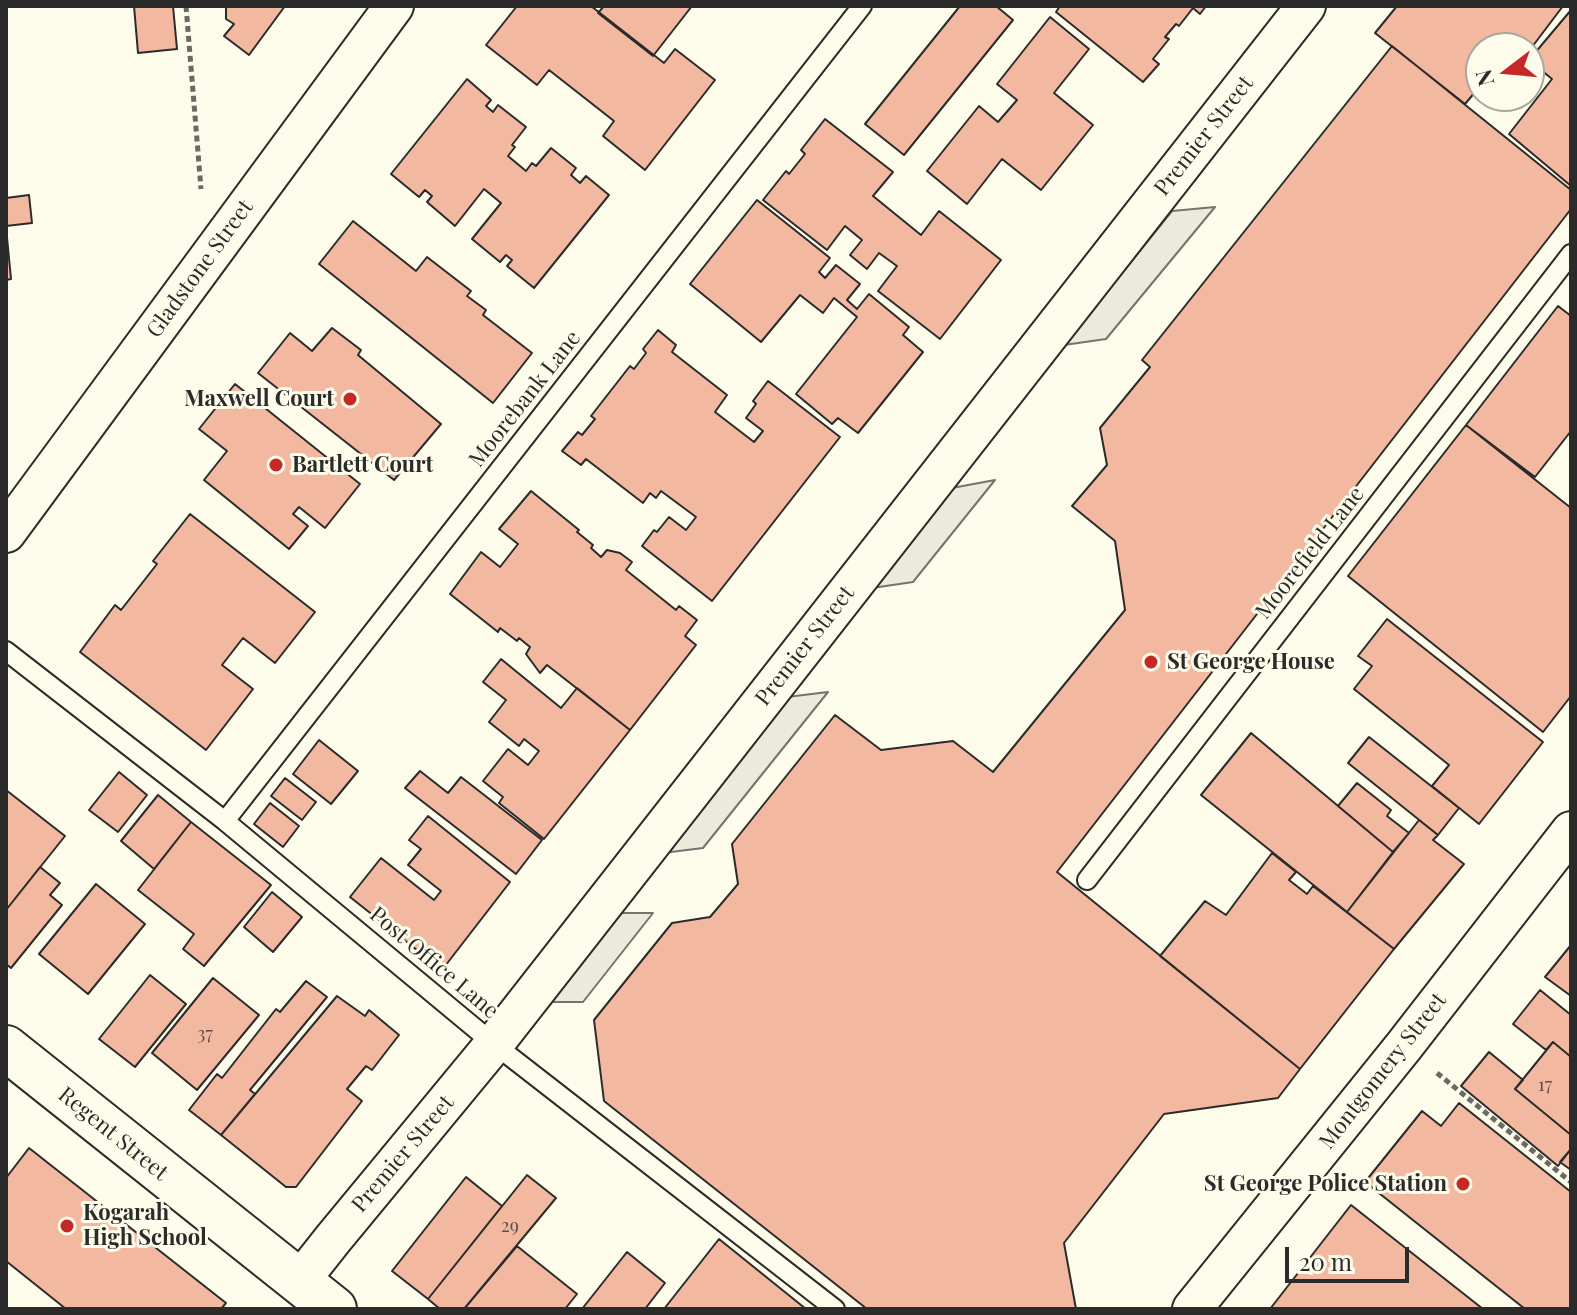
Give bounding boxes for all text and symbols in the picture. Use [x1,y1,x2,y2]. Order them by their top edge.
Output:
north arrow [1465,32,1545,112]
text: N [1467,66,1500,90]
street label: Premier Street [1149,71,1259,201]
street label: Gladstone Street [141,195,259,343]
street label: Moorebank Lane [464,326,586,472]
place label: Maxwell Court [184,386,334,412]
marker: Maxwell Court [341,390,359,408]
place label: Bartlett Court [292,452,433,478]
marker: Bartlett Court [267,456,285,474]
street label: Moorefield Lane [1250,482,1370,624]
street label: Premier Street [750,581,860,711]
place label: St George House [1167,649,1335,675]
marker: St George House [1142,653,1160,671]
street label: Post Office Lane [364,901,504,1025]
street label: Montgomery Street [1314,988,1452,1154]
house number: 37 [197,1023,213,1045]
house number: 17 [1538,1074,1552,1096]
street label: Regent Street [53,1082,173,1186]
street label: Premier Street [346,1090,460,1218]
place label: St George Police Station [1204,1171,1447,1197]
marker: St George Police Station [1454,1175,1472,1193]
place label: Kogarah High School [83,1200,207,1252]
house number: 29 [501,1215,519,1237]
marker: Kogarah High School [58,1217,76,1235]
scale bar [1289,1231,1413,1281]
text: 20 m [1299,1245,1352,1277]

